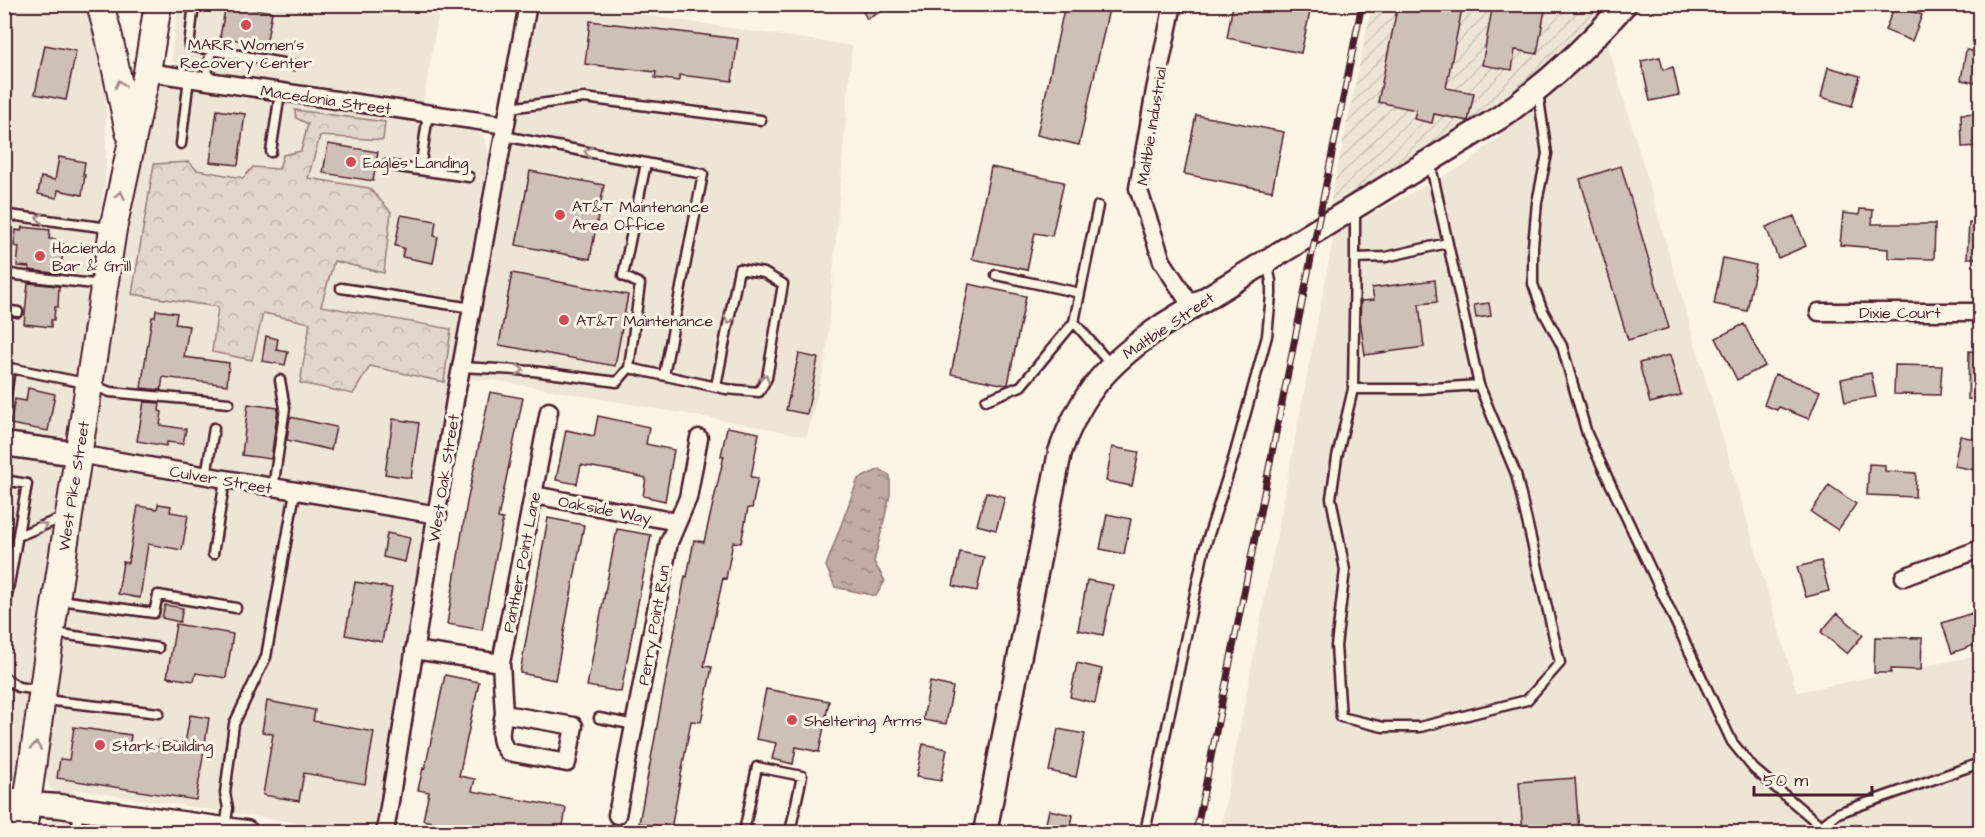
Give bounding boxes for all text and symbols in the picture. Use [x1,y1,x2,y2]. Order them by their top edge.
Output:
marker: MARR Women's Recovery Center [239,18,253,32]
place label: MARR Women's Recovery Center [180,34,312,75]
street label: Maltbie Industrial [1132,65,1172,187]
one-way arrow [114,79,127,89]
street label: Macedonia Street [259,80,393,120]
one-way arrow [584,146,594,159]
place label: Eagles Landing [363,152,469,175]
marker: Eagles Landing [344,155,358,169]
one-way arrow [113,190,126,200]
place label: AT&T Maintenance Area Office [572,196,710,236]
marker: AT&T Maintenance Area Office [553,208,567,222]
one-way arrow [36,212,45,225]
place label: Hacienda Bar & Grill [52,237,131,277]
marker: Hacienda Bar & Grill [33,249,47,263]
street label: Maltbie Street [1118,287,1219,365]
street label: Dixie Court [1859,302,1941,324]
place label: AT&T Maintenance [576,310,714,332]
marker: AT&T Maintenance [557,313,571,327]
one-way arrow [723,314,736,324]
one-way arrow [515,364,524,377]
one-way arrow [758,374,770,385]
street label: West Oak Street [423,412,465,544]
street label: West Pike Street [53,419,95,553]
street label: Culver Street [168,460,274,500]
street label: Panther Point Lane [498,490,546,634]
street label: Oakside Way [556,490,653,531]
one-way arrow [37,521,48,533]
street label: Perry Point Run [633,563,676,687]
place label: Sheltering Arms [804,710,922,733]
marker: Sheltering Arms [785,713,799,727]
place label: Stark Building [112,735,213,758]
marker: Stark Building [93,738,107,752]
one-way arrow [29,741,41,750]
scale bar [1754,759,1872,797]
text: 50 m [1763,768,1808,793]

